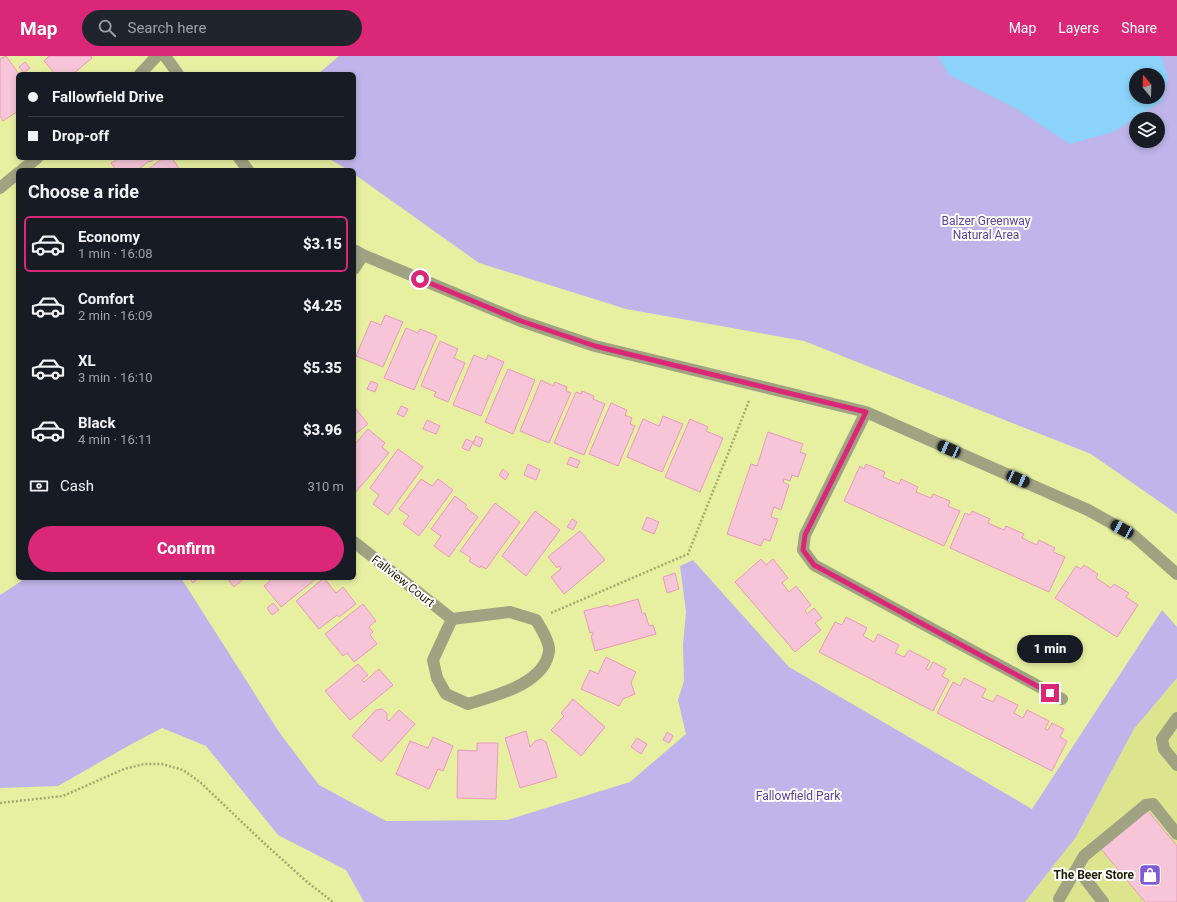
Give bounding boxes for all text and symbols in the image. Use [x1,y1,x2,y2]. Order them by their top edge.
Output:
search box [82,10,362,46]
text: Map [20,17,58,40]
icon: search [96,17,118,39]
text: Search here [128,19,206,37]
text: Map [1009,20,1036,36]
text: Layers [1058,20,1099,36]
text: Share [1121,20,1157,36]
north arrow [1129,68,1165,104]
map controls [1129,68,1165,148]
text: Fallowfield Drive [52,88,164,106]
button: layers [1129,112,1165,148]
text: Drop-off [52,127,109,145]
text: Choose a ride [28,181,139,202]
park label: Balzer Greenway Natural Area [942,214,1031,242]
icon: car [30,226,66,262]
text: Economy [78,228,140,246]
text: $3.15 [303,235,342,253]
text: 1 min · 16:08 [78,246,153,261]
route start [411,270,429,288]
icon: car [30,288,66,324]
text: Comfort [78,290,134,308]
text: $4.25 [303,297,342,315]
text: 2 min · 16:09 [78,308,153,323]
icon: car [30,350,66,386]
text: XL [78,352,96,370]
text: $5.35 [303,359,342,377]
text: 3 min · 16:10 [78,370,153,385]
icon: car [30,412,66,448]
text: Black [78,414,115,432]
text: $3.96 [303,421,342,439]
text: 4 min · 16:11 [78,432,153,447]
car [936,439,962,459]
car [1005,469,1031,489]
icon: cash [28,475,50,497]
text: Cash [60,477,94,495]
text: 310 m [307,479,344,494]
car [1109,518,1135,540]
button: Confirm [28,526,344,572]
street label: Fallview Court [369,552,437,610]
callout: 1 min [1017,635,1083,663]
text: 1 min [1034,641,1066,656]
route end [1041,684,1059,702]
park label: Fallowfield Park [756,789,841,803]
shop icon: The Beer Store [1137,862,1163,888]
place label: The Beer Store [1054,868,1135,882]

